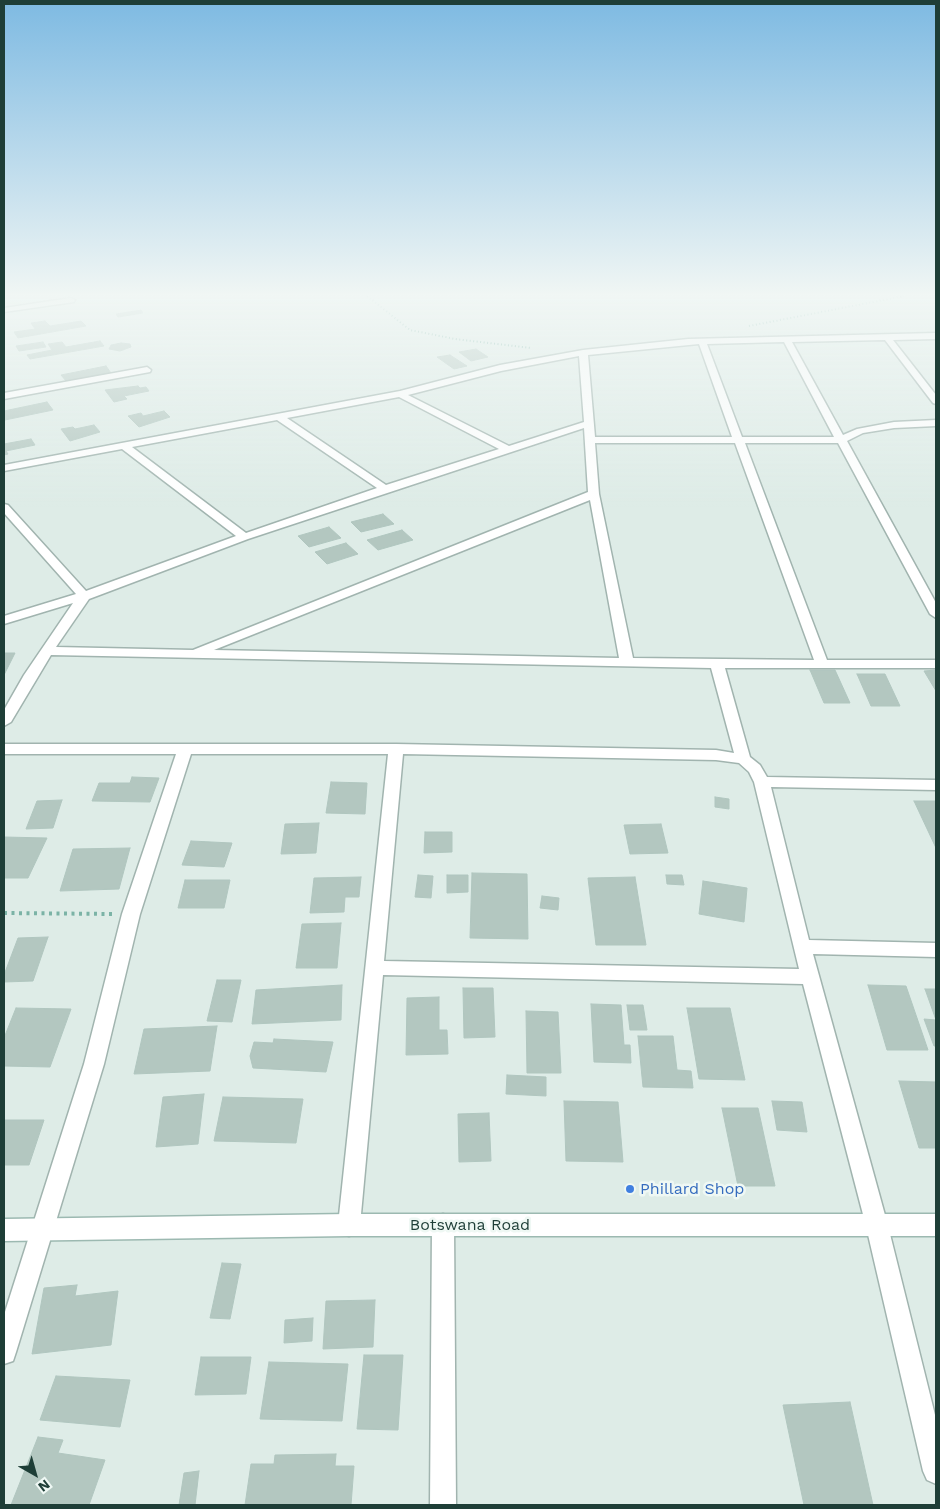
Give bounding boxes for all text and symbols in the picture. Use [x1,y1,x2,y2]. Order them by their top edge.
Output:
place label: Phillard Shop [640,1179,744,1199]
marker: Phillard Shop [624,1183,636,1195]
street label: Botswana Road [410,1215,530,1235]
north arrow [10,1449,60,1499]
text: N [35,1476,53,1495]

